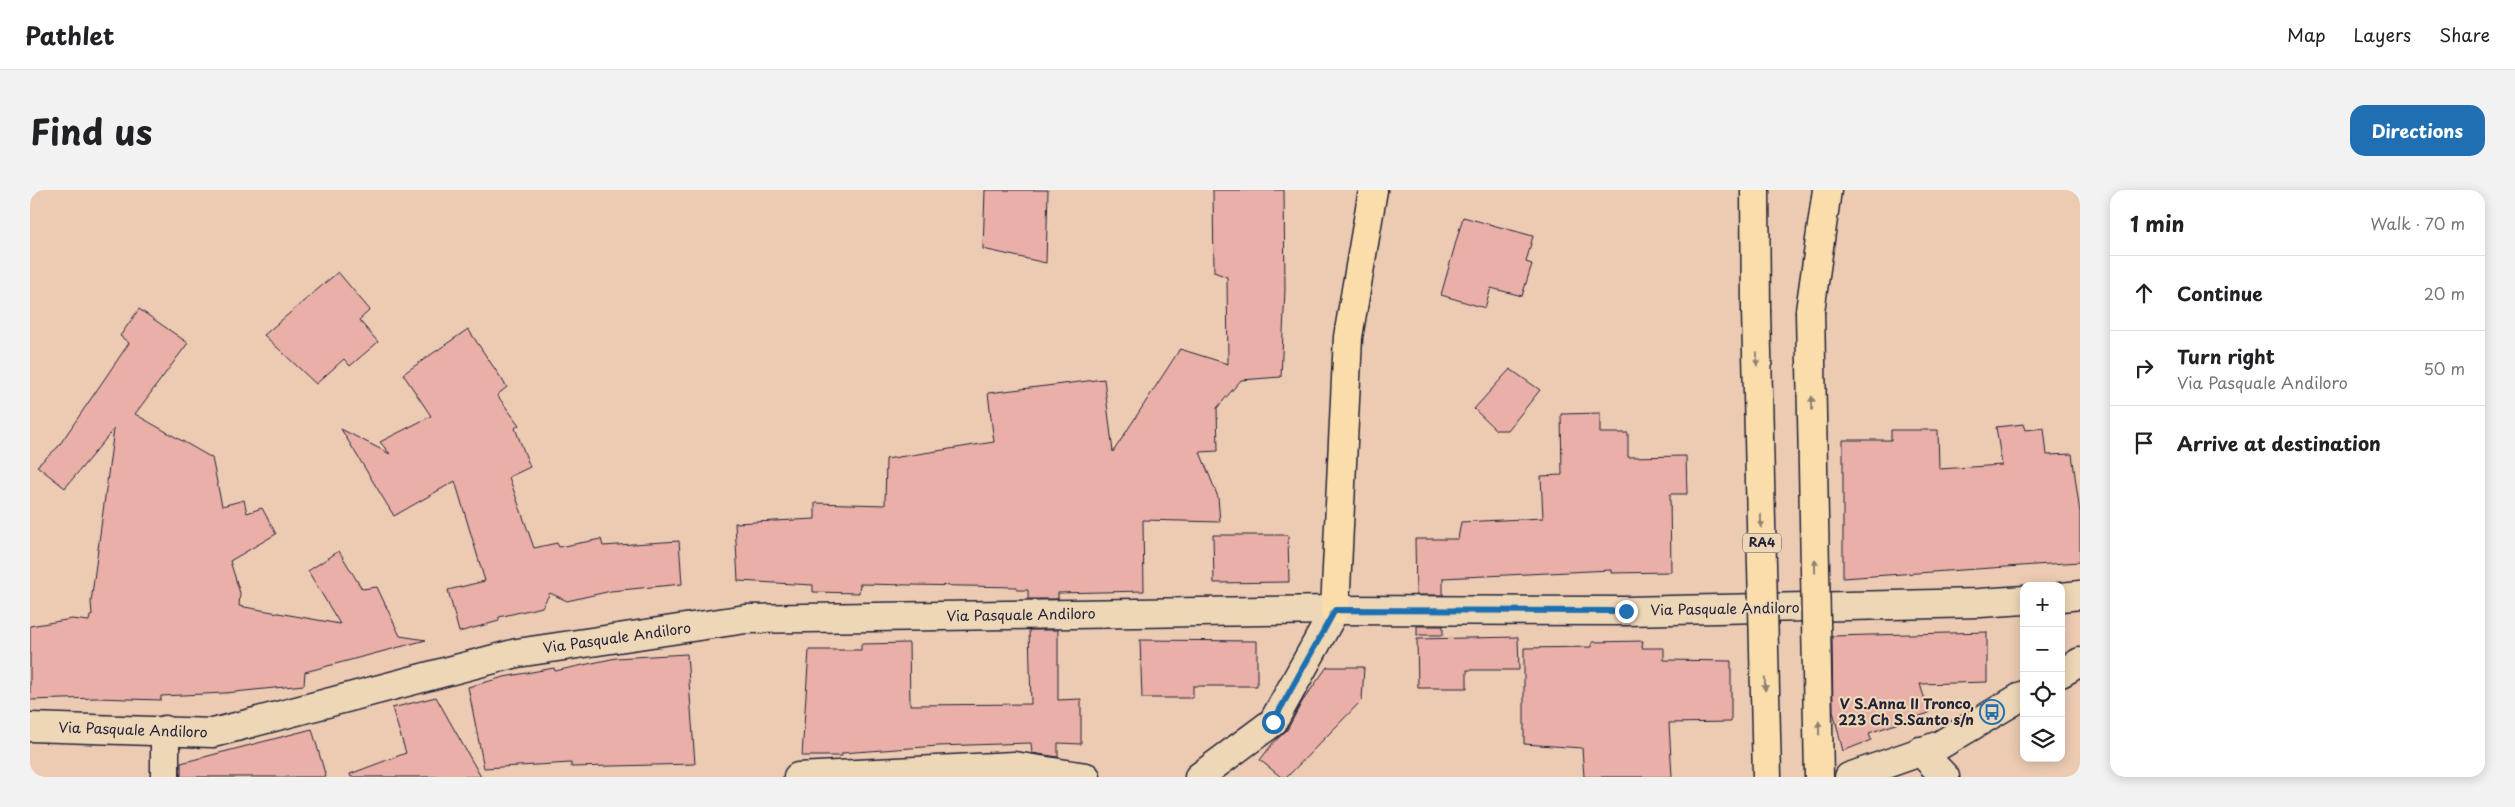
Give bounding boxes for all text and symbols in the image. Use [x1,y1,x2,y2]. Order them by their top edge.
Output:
text: Pathlet [25,17,115,53]
text: Map [2287,21,2326,48]
text: Layers [2354,21,2411,48]
text: Share [2439,21,2490,48]
text: Find us [30,104,152,157]
button: Directions [2350,105,2485,156]
text: 1 min [2130,207,2184,239]
text: Walk · 70 m [2370,211,2465,235]
icon: ahead [2130,279,2158,307]
text: Continue [2177,279,2263,307]
text: 20 m [2424,281,2465,305]
text: Turn right [2177,342,2275,370]
one-way arrow [1753,351,1761,367]
icon: right [2130,354,2158,382]
text: 50 m [2424,356,2465,380]
text: Via Pasquale Andiloro [2177,370,2348,394]
one-way arrow [1808,395,1816,411]
icon: arrive [2130,429,2158,457]
text: Arrive at destination [2177,429,2381,457]
one-way arrow [1757,513,1765,529]
road number: RA4 [1743,533,1781,552]
one-way arrow [1811,558,1819,574]
map controls [2020,582,2065,762]
button: + [2020,582,2065,627]
street label: Via Pasquale Andiloro [1650,597,1800,620]
route end [1615,600,1638,623]
street label: Via Pasquale Andiloro [946,603,1096,626]
street label: Via Pasquale Andiloro [542,617,692,658]
button: − [2020,627,2065,672]
button: locate [2020,672,2065,717]
one-way arrow [1761,676,1769,692]
place label: V S.Anna II Tronco, 223 Ch S.Santo s/n [1839,693,1974,730]
bus stop icon: V S.Anna II Tronco, 223 Ch S.Santo s/n [1979,699,2005,725]
route start [1262,711,1285,734]
street label: Via Pasquale Andiloro [58,716,208,743]
button: layers [2020,717,2065,762]
one-way arrow [1815,720,1823,736]

